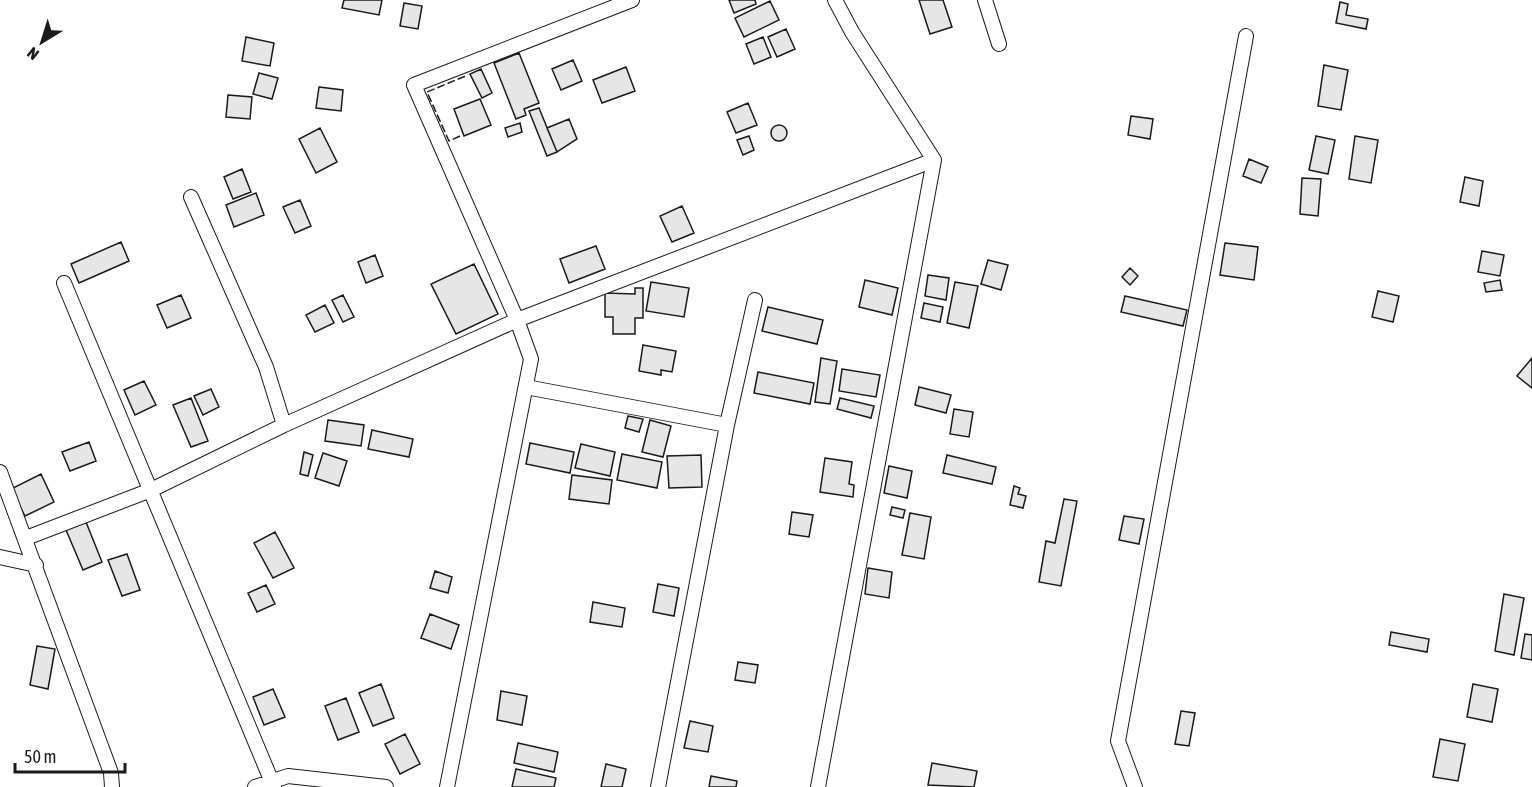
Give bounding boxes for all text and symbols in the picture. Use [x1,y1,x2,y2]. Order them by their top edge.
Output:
north arrow [12,12,72,72]
text: N [23,44,42,64]
scale bar [15,736,124,774]
text: 50 m [24,746,56,767]

